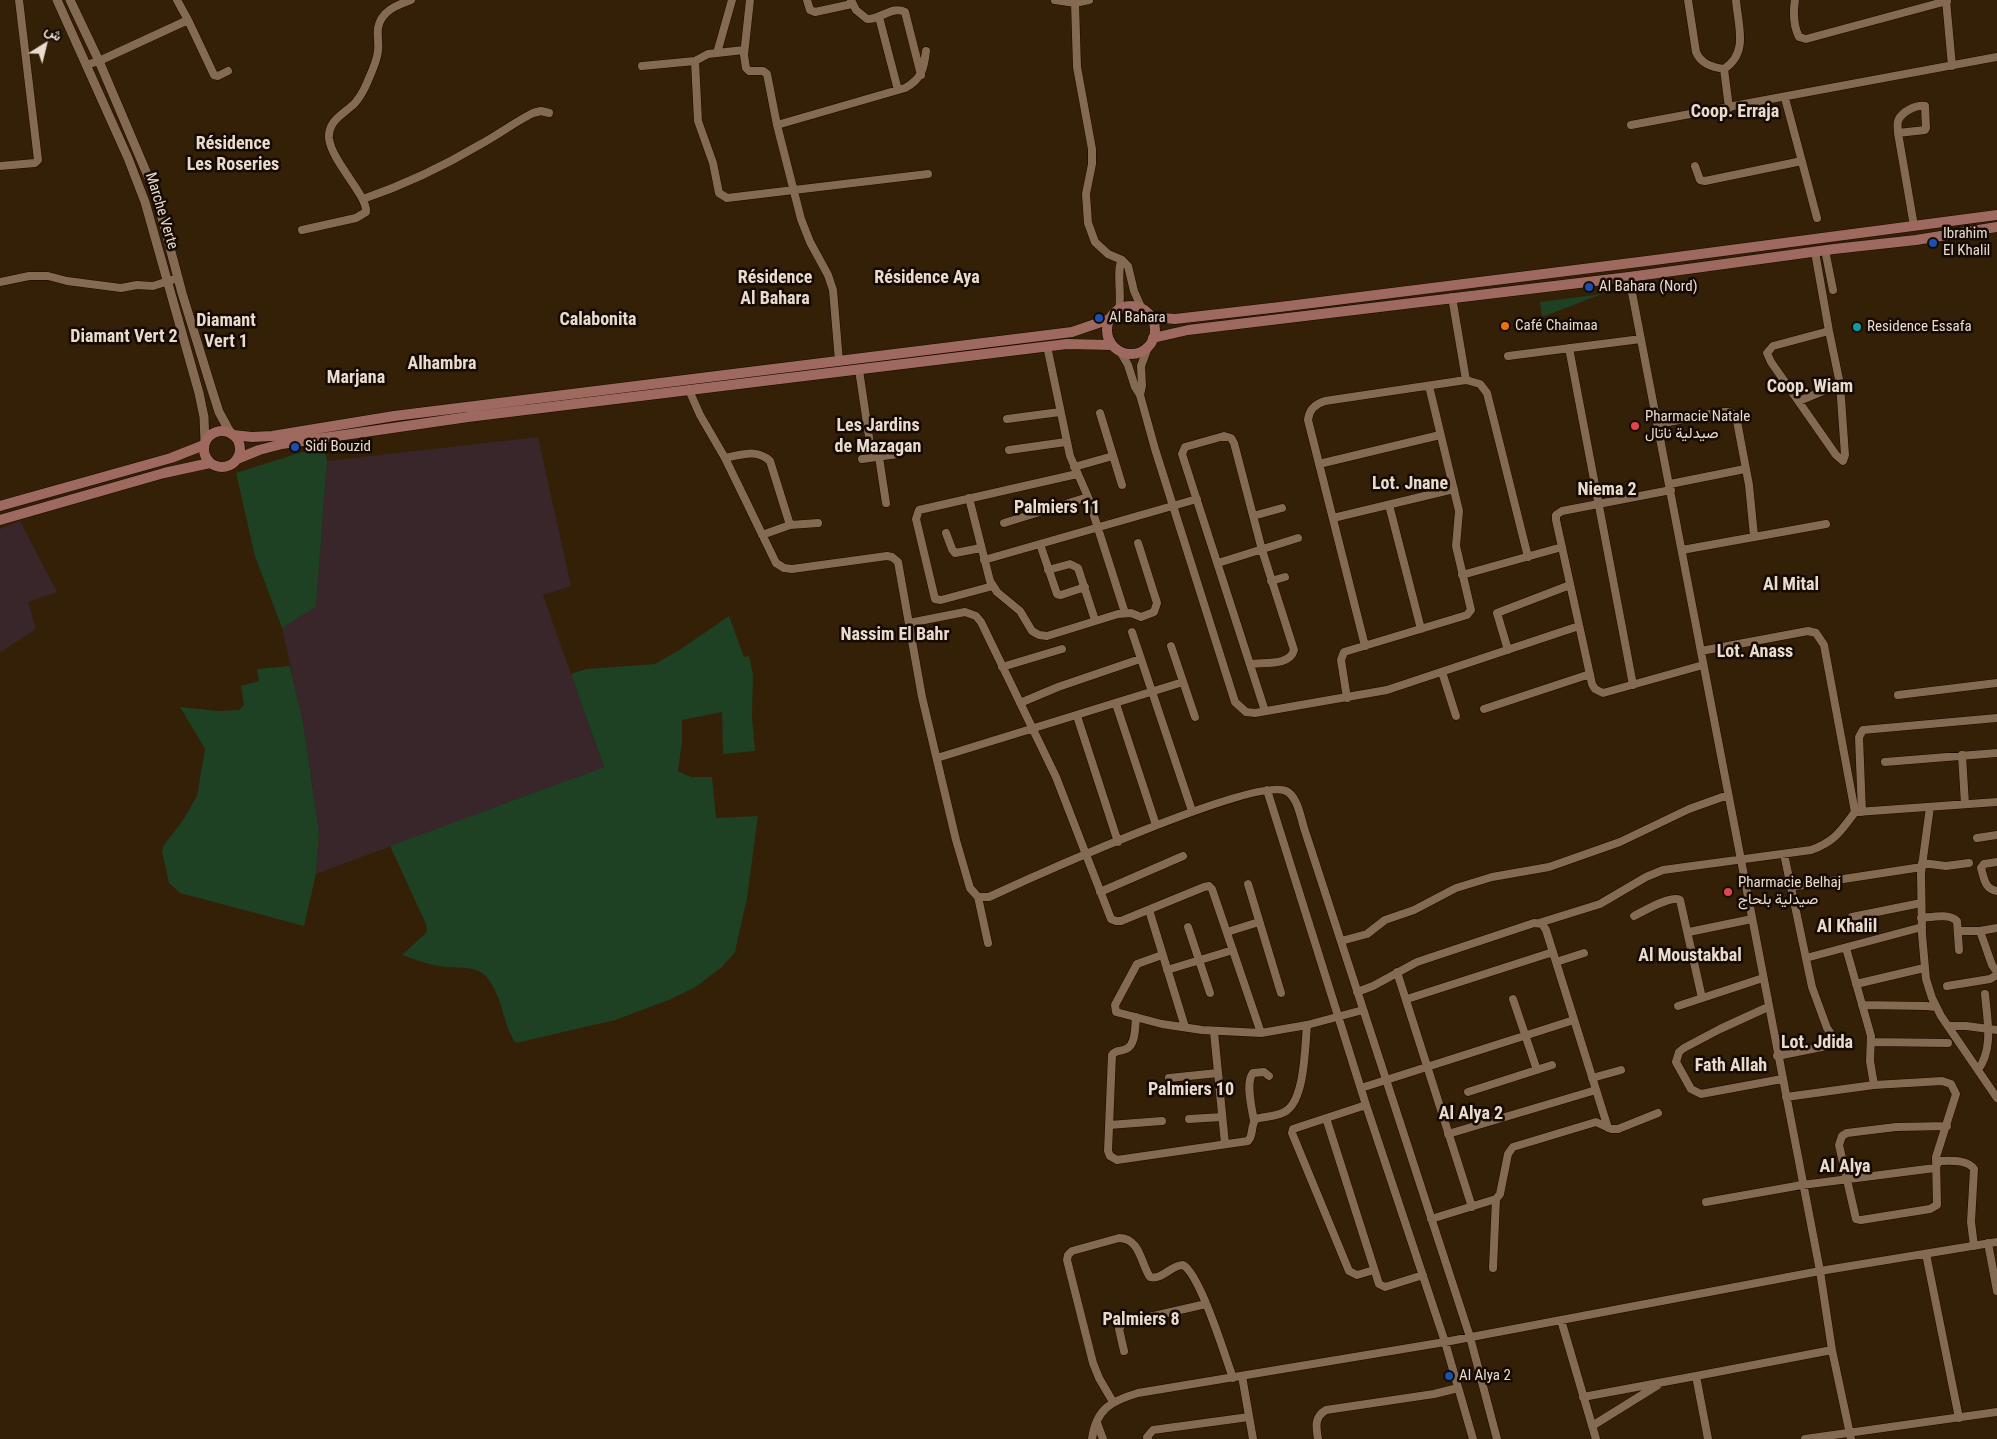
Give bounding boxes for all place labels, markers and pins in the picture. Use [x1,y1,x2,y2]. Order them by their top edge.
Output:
place label: Ibrahim El Khalil [1943,225,1990,260]
marker: Ibrahim El Khalil [1927,237,1939,249]
place label: Al Bahara (Nord) [1599,278,1697,296]
marker: Al Bahara (Nord) [1583,281,1595,293]
place label: Al Bahara [1109,309,1166,327]
marker: Al Bahara [1093,312,1105,324]
place label: Café Chaimaa [1515,317,1598,335]
place label: Residence Essafa [1867,318,1972,336]
marker: Café Chaimaa [1499,320,1511,332]
marker: Residence Essafa [1851,321,1863,333]
place label: Pharmacie Natale صيدلية ناتال [1645,408,1750,443]
marker: Pharmacie Natale صيدلية ناتال [1629,420,1641,432]
place label: Sidi Bouzid [305,438,371,456]
marker: Sidi Bouzid [289,441,301,453]
place label: Pharmacie Belhaj صيدلية بلحاج [1738,874,1841,909]
marker: Pharmacie Belhaj صيدلية بلحاج [1722,886,1734,898]
place label: Al Alya 2 [1459,1367,1511,1385]
marker: Al Alya 2 [1443,1370,1455,1382]

